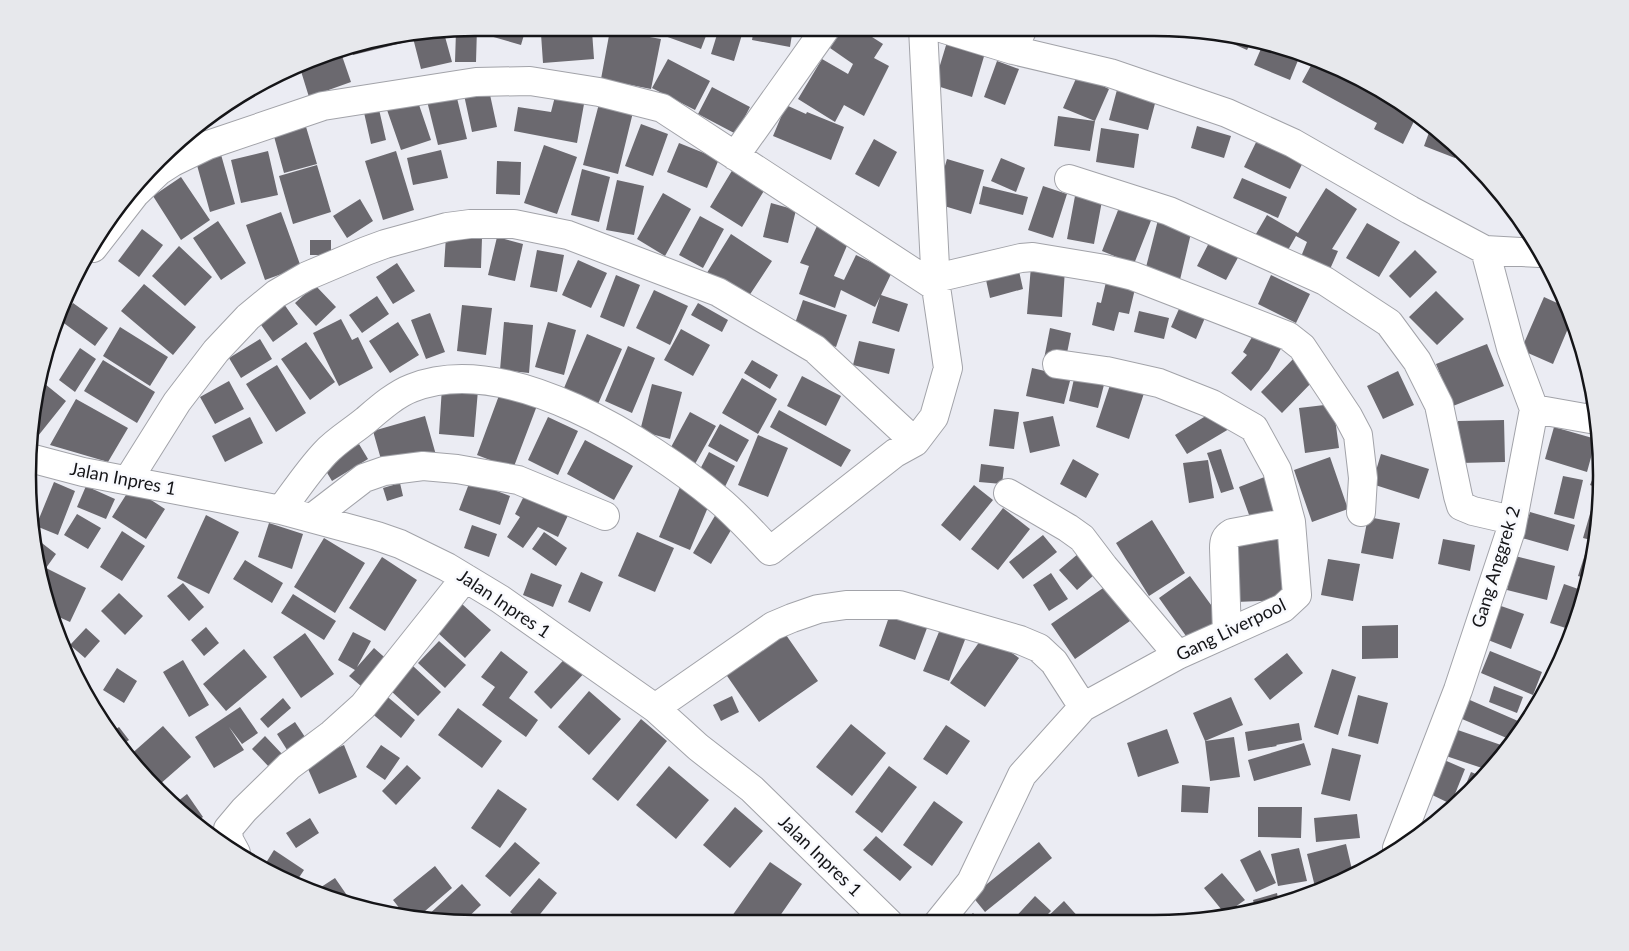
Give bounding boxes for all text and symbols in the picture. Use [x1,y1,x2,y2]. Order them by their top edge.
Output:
street label: Jalan Inpres 1 [68,457,178,499]
street label: Gang Anggrek 2 [1466,503,1524,630]
street label: Jalan Inpres 1 [454,564,555,642]
street label: Gang Liverpool [1172,593,1289,665]
street label: Jalan Inpres 1 [774,810,867,901]

